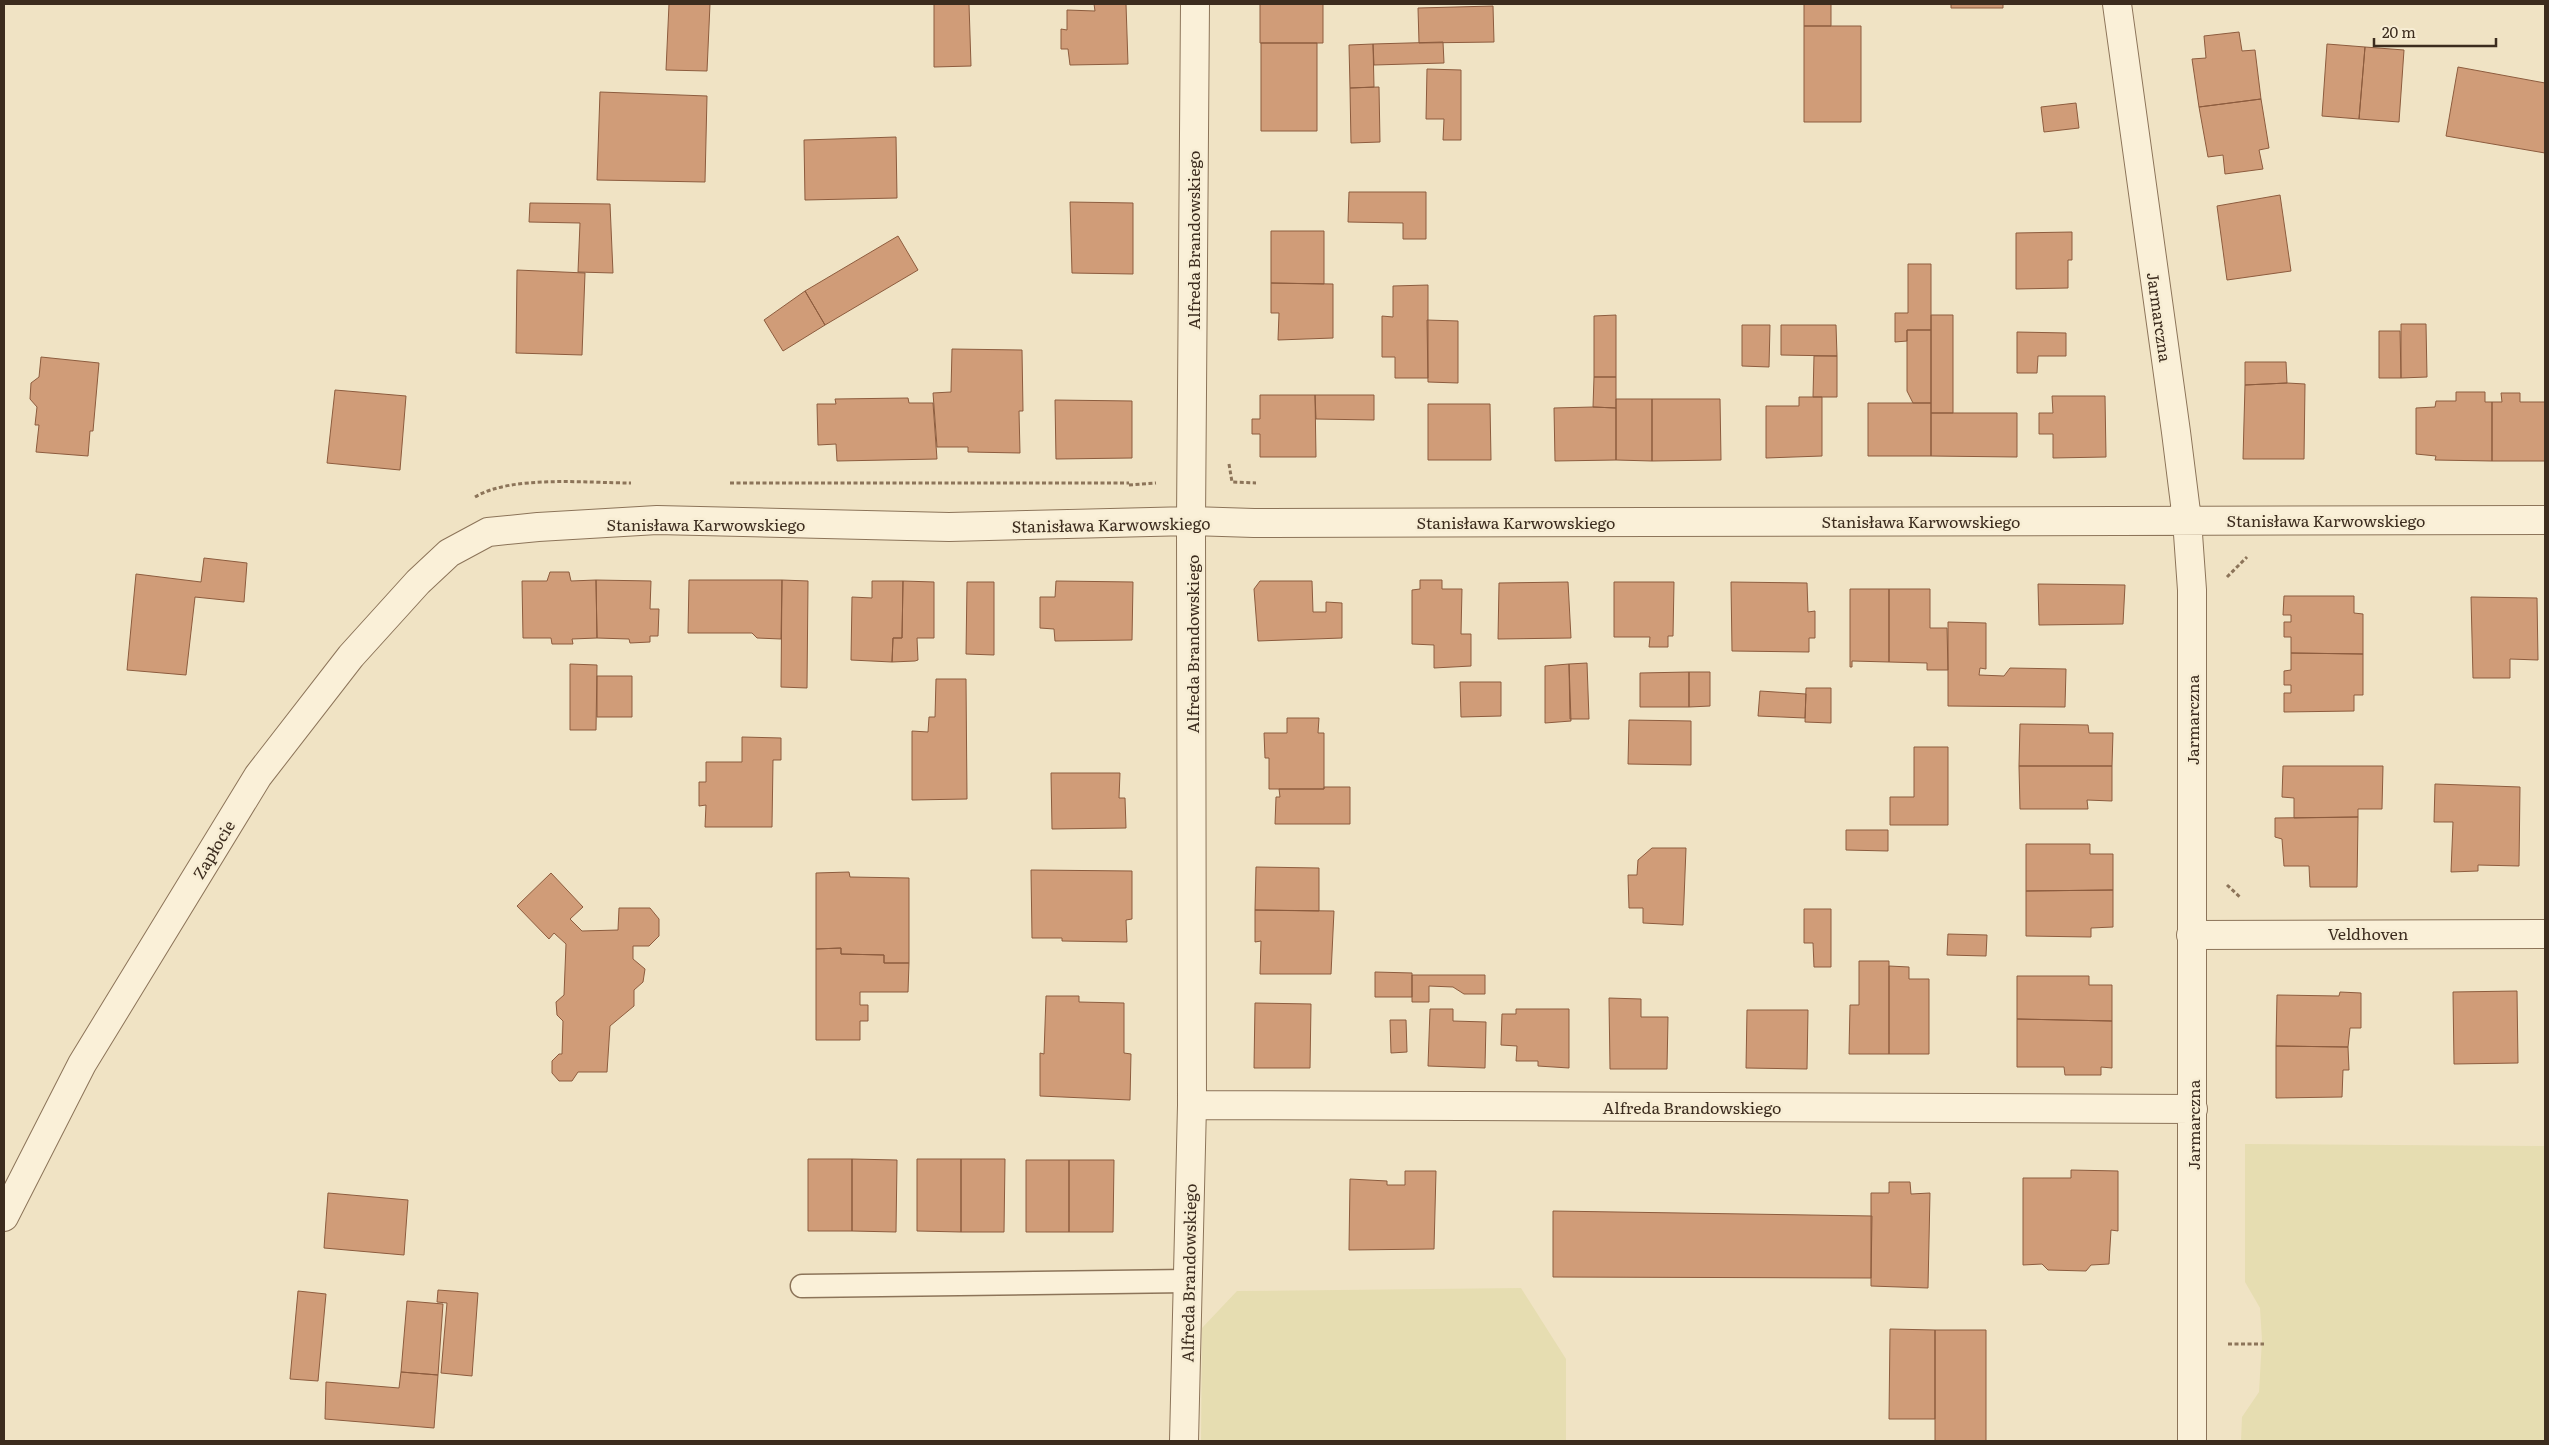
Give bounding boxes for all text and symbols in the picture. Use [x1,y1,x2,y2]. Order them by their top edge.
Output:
scale bar [2374,15,2496,47]
text: 20 m [2382,20,2416,43]
street label: Alfreda Brandowskiego [1181,151,1205,329]
street label: Jarmarczna [2142,270,2178,364]
street label: Stanisława Karwowskiego [2226,508,2426,532]
street label: Stanisława Karwowskiego [1821,509,2021,533]
street label: Stanisława Karwowskiego [1011,510,1211,538]
street label: Stanisława Karwowskiego [1416,510,1616,534]
street label: Stanisława Karwowskiego [606,512,806,536]
street label: Alfreda Brandowskiego [1180,555,1204,733]
street label: Jarmarczna [2180,674,2204,765]
street label: Zapłocie [186,815,240,883]
street label: Veldhoven [2328,921,2409,945]
street label: Jarmarczna [2181,1079,2205,1170]
street label: Alfreda Brandowskiego [1603,1095,1781,1119]
street label: Alfreda Brandowskiego [1174,1183,1202,1363]

